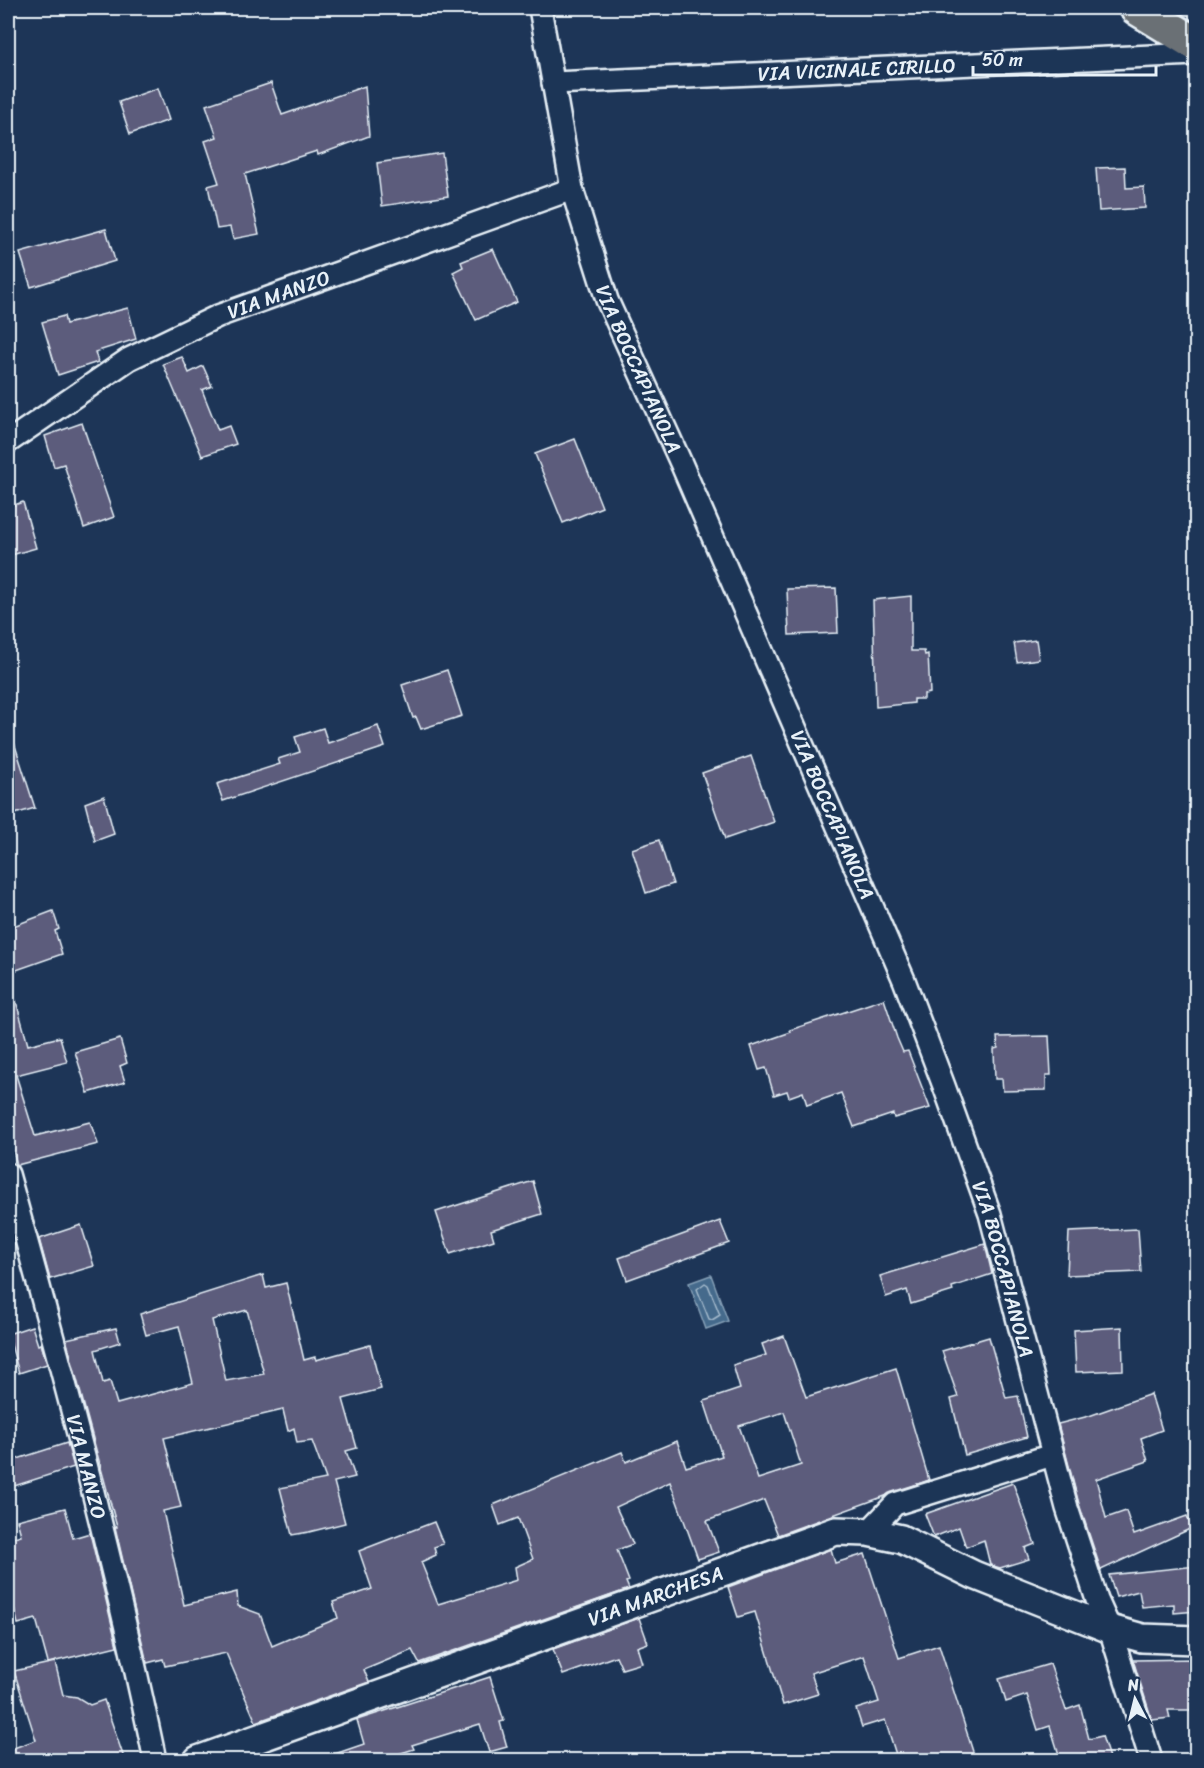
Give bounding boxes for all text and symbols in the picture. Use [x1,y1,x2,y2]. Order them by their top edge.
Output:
scale bar [973,39,1156,77]
text: 50 m [982,44,1023,76]
street label: VIA VICINALE CIRILLO [757,48,956,92]
street label: VIA MANZO [223,260,335,329]
street label: VIA BOCCAPIANOLA [585,281,691,459]
street label: VIA BOCCAPIANOLA [780,724,884,905]
street label: VIA BOCCAPIANOLA [961,1176,1044,1361]
street label: VIA MANZO [56,1411,116,1523]
street label: VIA MARCHESA [583,1556,728,1637]
north arrow [1105,1669,1165,1729]
text: N [1125,1669,1141,1700]

